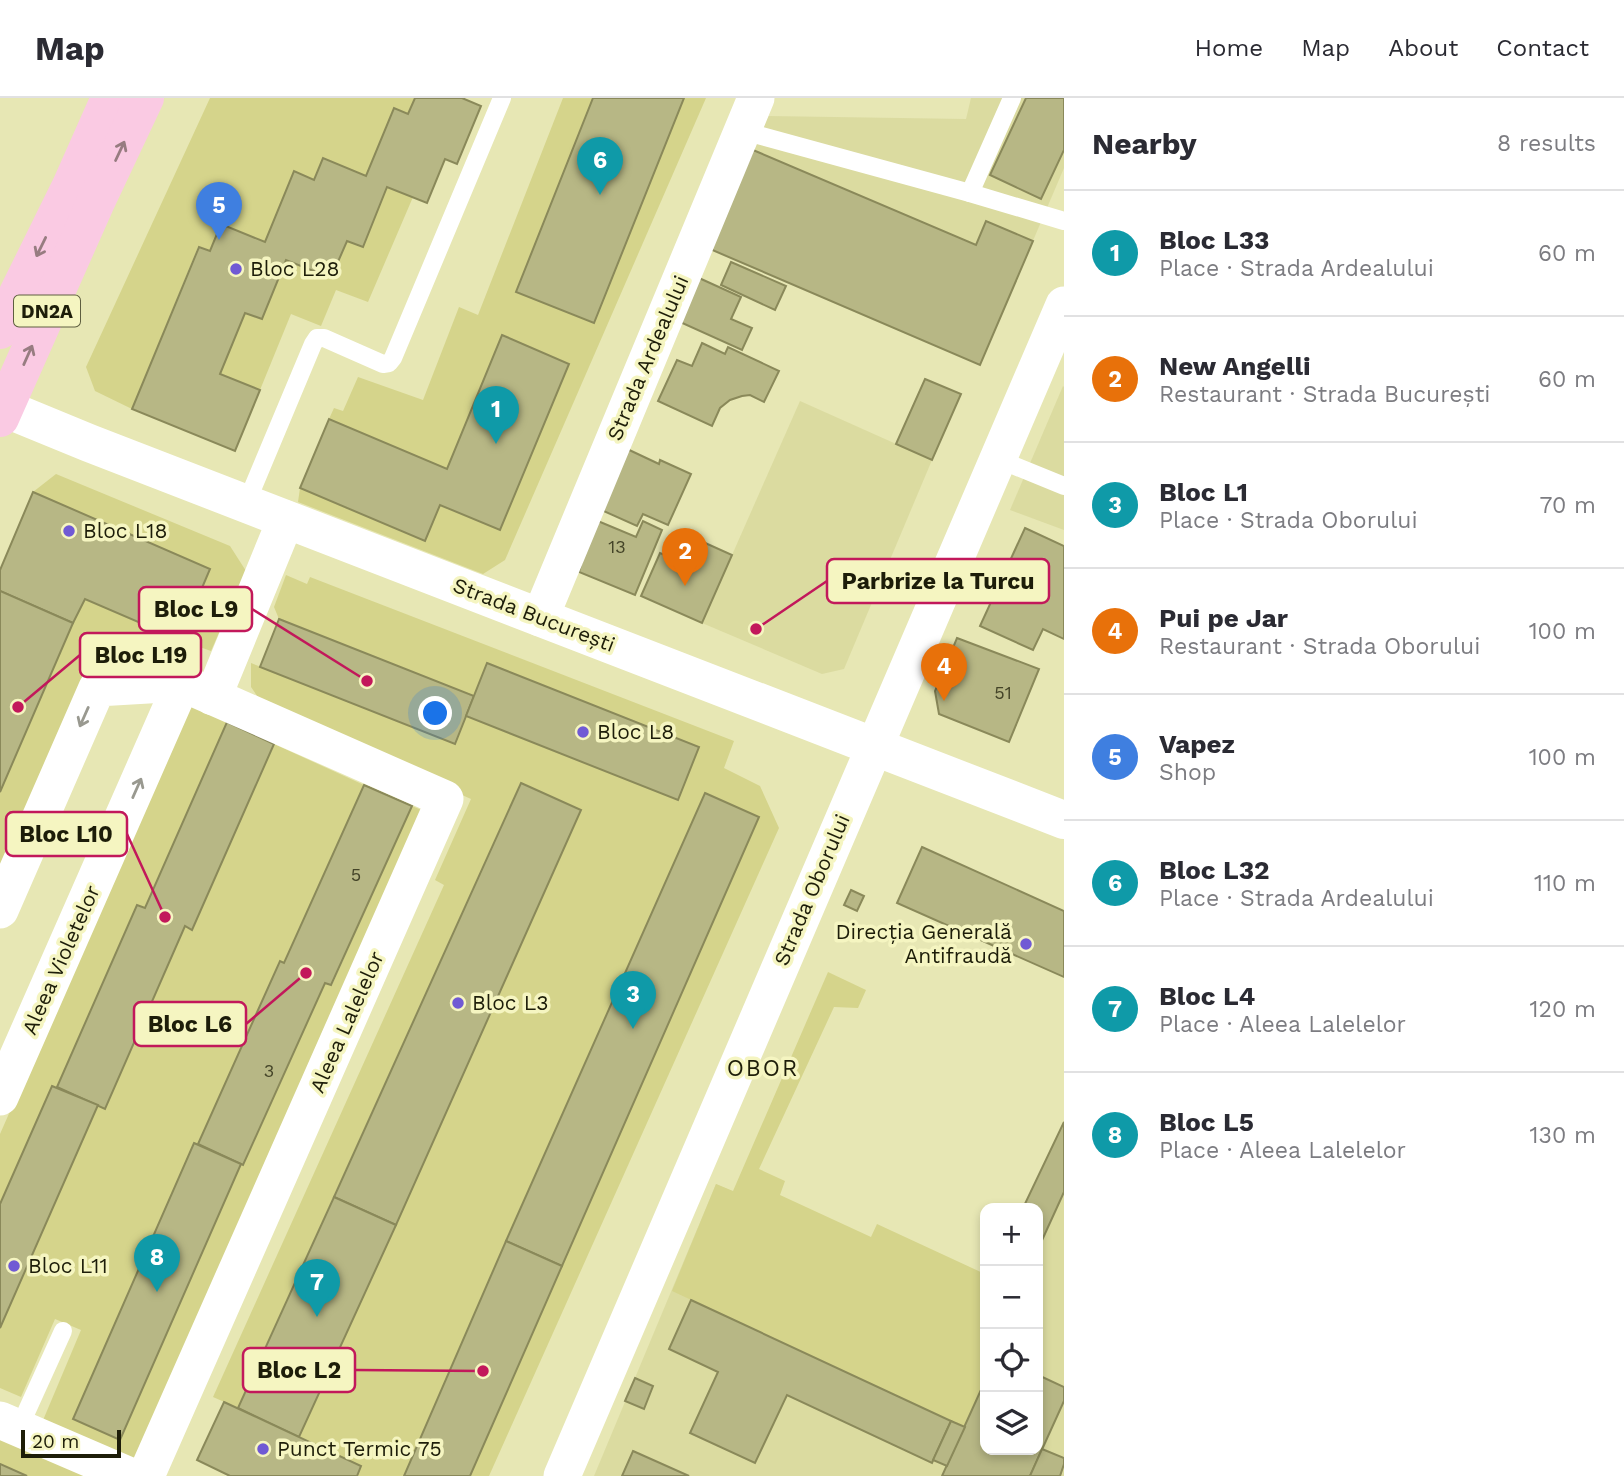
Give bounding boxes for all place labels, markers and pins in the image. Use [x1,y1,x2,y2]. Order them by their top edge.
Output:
pin: 6 [577,137,623,195]
pin: 5 [196,182,242,240]
place label: Bloc L28 [250,256,339,281]
marker: Bloc L28 [228,261,244,277]
pin: 1 [473,386,519,444]
place label: Bloc L18 [83,518,167,543]
marker: Bloc L18 [61,523,77,539]
pin: 2 [662,528,708,586]
callout: Parbrize la Turcu [827,559,1049,603]
callout: Bloc L9 [139,587,252,631]
callout: Bloc L19 [80,633,201,677]
pin: 4 [921,643,967,701]
place label: Bloc L8 [597,719,674,744]
marker: Bloc L8 [575,724,591,740]
callout: Bloc L10 [6,812,127,856]
place label: Direcția Generală Antifraudă [835,919,1012,968]
marker: Direcția Generală Antifraudă [1018,936,1034,952]
pin: 3 [610,971,656,1029]
place label: Bloc L3 [472,990,548,1015]
marker: Bloc L3 [450,995,466,1011]
callout: Bloc L6 [134,1002,246,1046]
pin: 8 [134,1234,180,1292]
place label: Bloc L11 [28,1253,108,1278]
marker: Bloc L11 [6,1258,22,1274]
pin: 7 [294,1259,340,1317]
callout: Bloc L2 [243,1348,355,1392]
place label: Punct Termic 75 [277,1436,442,1461]
marker: Punct Termic 75 [255,1441,271,1457]

